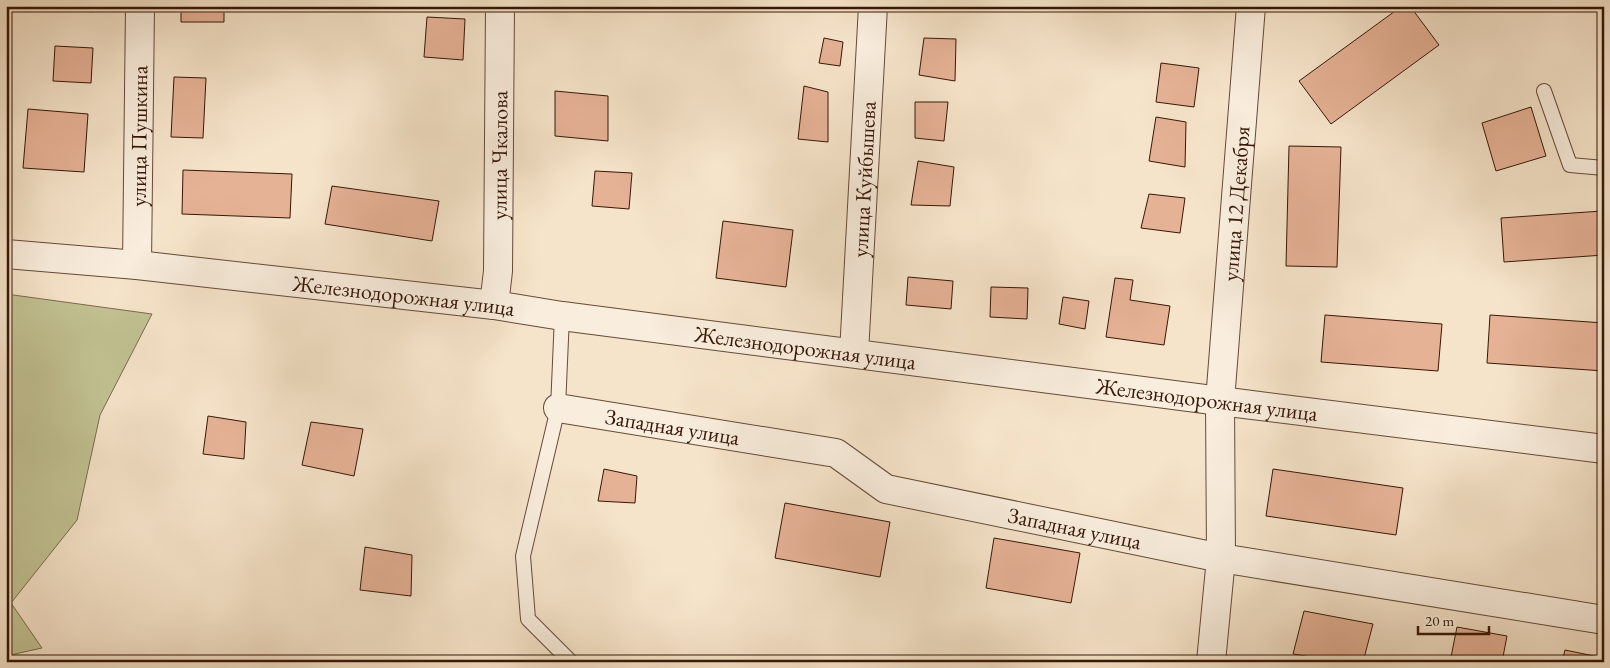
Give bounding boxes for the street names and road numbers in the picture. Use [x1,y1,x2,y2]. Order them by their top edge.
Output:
street label: улица Пушкина [124,65,154,207]
street label: улица Чкалова [484,90,514,220]
street label: улица Куйбышева [845,100,883,258]
street label: улица 12 Декабря [1215,125,1257,282]
street label: Железнодорожная улица [290,268,517,323]
street label: Железнодорожная улица [692,319,918,377]
street label: Железнодорожная улица [1093,371,1320,428]
street label: Западная улица [603,402,742,452]
street label: Западная улица [1005,500,1144,556]

